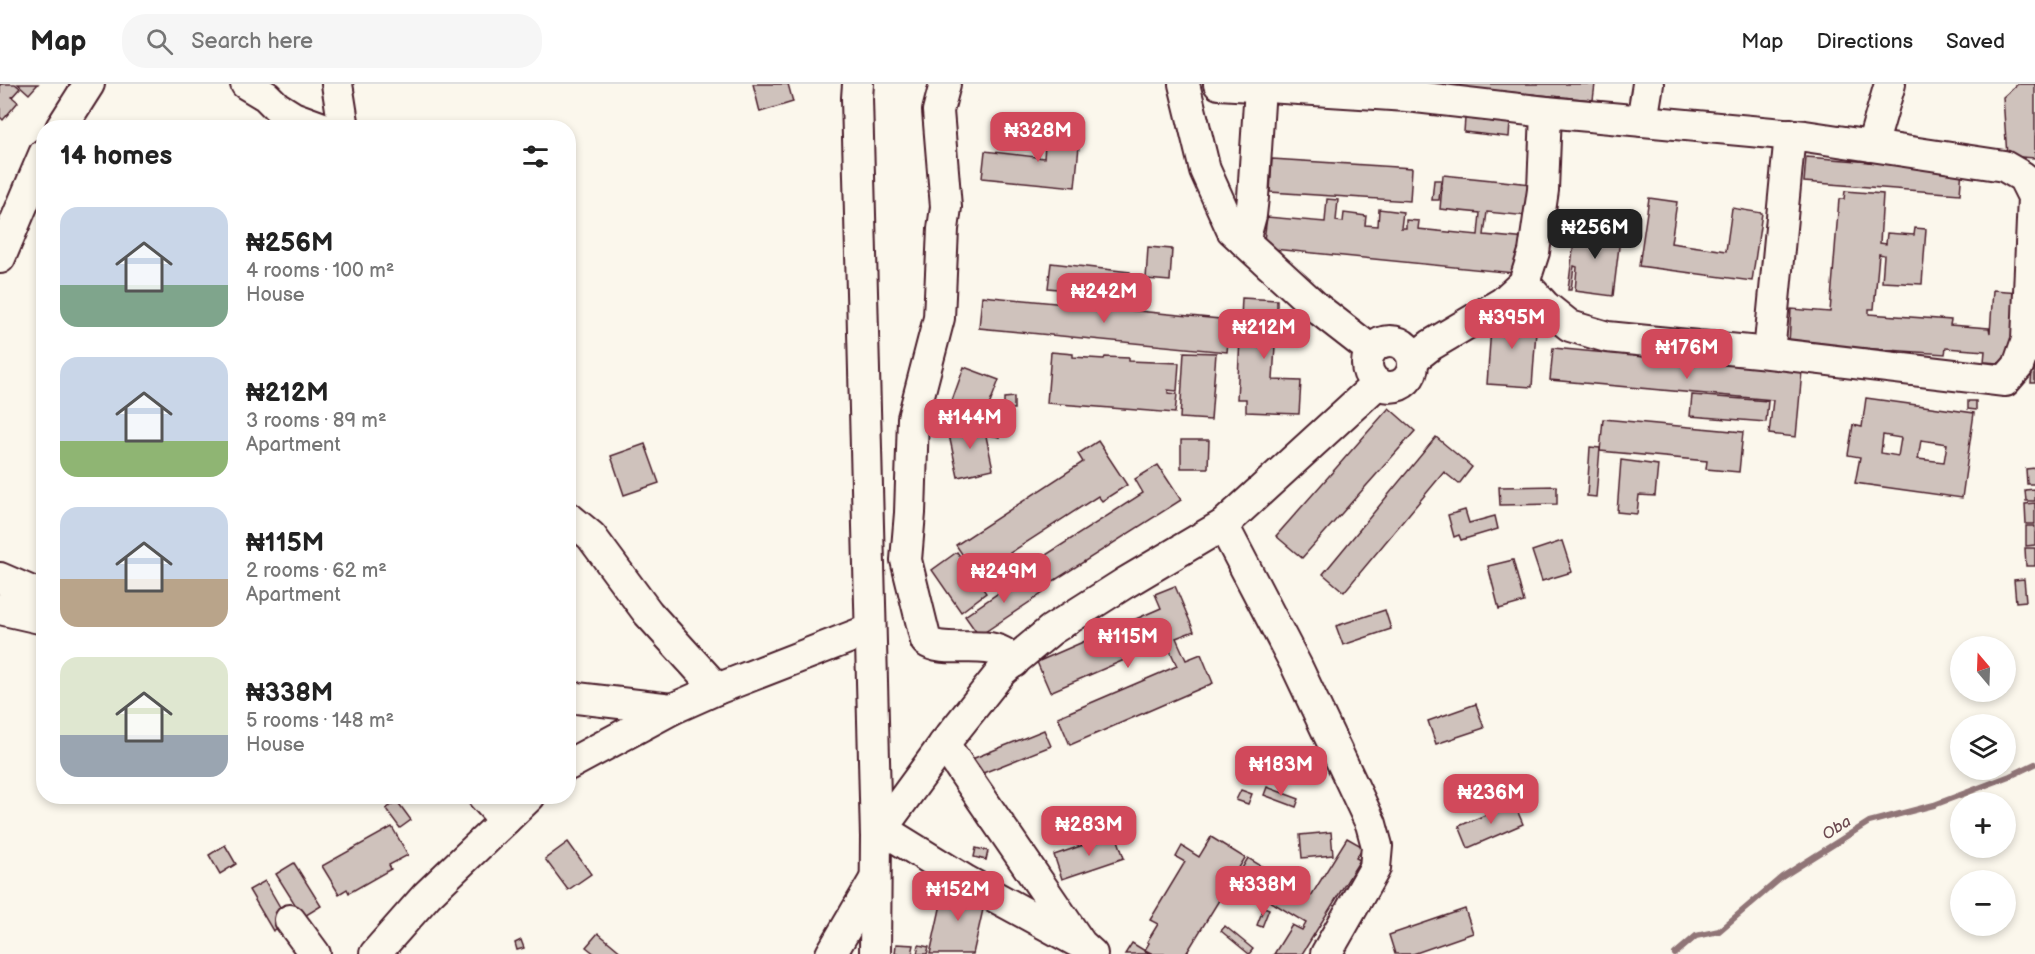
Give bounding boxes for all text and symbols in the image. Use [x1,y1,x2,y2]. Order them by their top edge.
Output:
search box [122,14,542,68]
text: Map [30,25,86,58]
icon: search [143,25,176,58]
text: Search here [191,28,313,55]
text: Map [1741,29,1784,54]
text: Directions [1817,29,1913,54]
text: Saved [1946,29,2005,54]
pin: ₦328M [996,112,1080,163]
text: ₦328M [1004,119,1072,143]
icon: filters [519,140,552,173]
text: 14 homes [60,141,172,172]
pin: ₦256M [1553,209,1637,260]
text: ₦256M [1561,216,1629,240]
text: ₦256M [246,228,334,259]
icon: home [108,231,180,303]
text: 4 rooms · 100 m² [246,259,394,283]
pin: ₦242M [1062,273,1146,324]
text: ₦242M [1071,280,1137,304]
text: House [246,283,305,307]
pin: ₦395M [1470,299,1554,350]
text: ₦395M [1479,306,1545,330]
pin: ₦212M [1222,309,1306,360]
text: ₦212M [1232,316,1296,340]
pin: ₦176M [1645,329,1729,380]
text: ₦176M [1655,336,1719,360]
text: ₦212M [246,378,329,409]
icon: home [108,381,180,453]
pin: ₦144M [928,399,1012,450]
text: ₦144M [938,406,1002,430]
text: 3 rooms · 89 m² [246,409,387,433]
text: Apartment [246,433,341,457]
text: ₦115M [246,528,324,559]
icon: home [108,531,180,603]
pin: ₦249M [962,553,1046,604]
text: 2 rooms · 62 m² [246,559,387,583]
text: ₦249M [971,560,1037,584]
text: Apartment [246,583,341,607]
pin: ₦115M [1086,618,1170,669]
text: ₦115M [1098,625,1158,649]
north arrow [1950,636,2016,702]
map controls [1950,636,2016,936]
text: ₦338M [246,678,333,709]
icon: home [108,681,180,753]
text: 5 rooms · 148 m² [246,709,394,733]
button: layers [1950,714,2016,780]
text: House [246,733,305,757]
pin: ₦183M [1239,746,1323,797]
text: ₦183M [1249,753,1313,777]
pin: ₦236M [1449,774,1533,825]
text: ₦236M [1458,781,1524,805]
button: + [1950,792,2016,858]
pin: ₦283M [1047,806,1131,857]
water label: Oba [1819,812,1855,844]
text: ₦283M [1055,813,1123,837]
pin: ₦338M [1221,866,1305,917]
button: − [1950,870,2016,936]
pin: ₦152M [916,871,1000,922]
text: ₦338M [1229,873,1297,897]
text: ₦152M [926,878,990,902]

